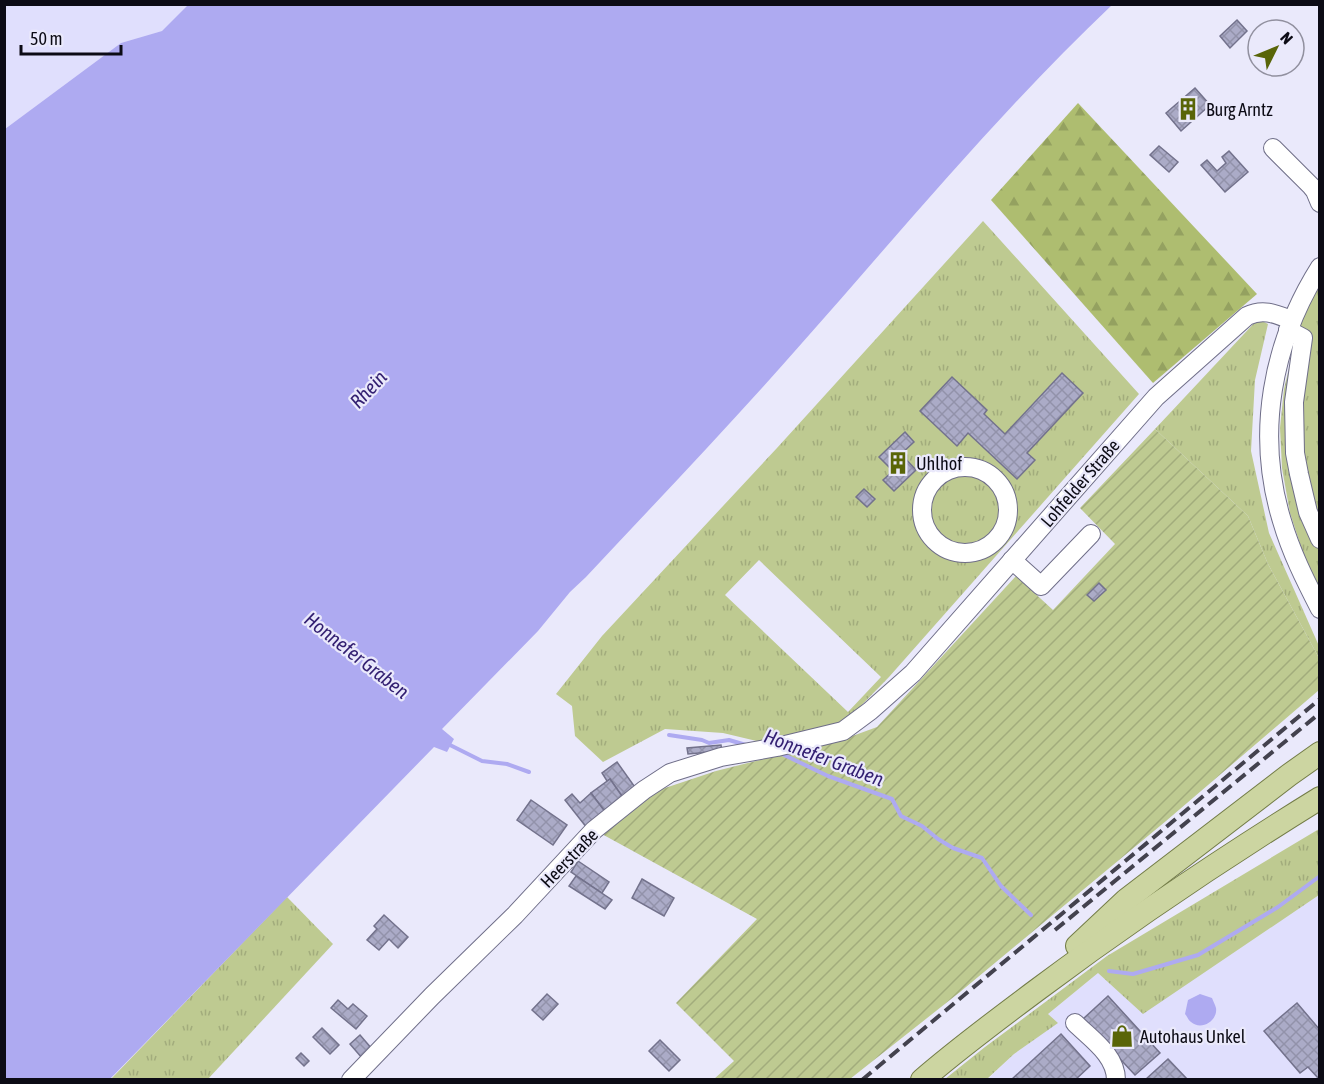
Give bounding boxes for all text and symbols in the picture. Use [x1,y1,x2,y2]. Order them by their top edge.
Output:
scale bar [21,18,122,56]
north arrow [1246,18,1306,78]
text: 50 m [30,28,62,49]
text: N [1277,28,1297,47]
building icon: Burg Arntz [1175,96,1201,122]
place label: Burg Arntz [1206,99,1273,120]
water label: Rhein [345,365,391,413]
street label: Lohfelder Straße [1036,435,1124,531]
building icon: Uhlhof [885,450,911,476]
place label: Uhlhof [916,453,962,474]
water label: Honnefer Graben [300,607,414,703]
water label: Honnefer Graben [761,724,887,790]
street label: Heerstraße [536,824,602,892]
shop icon: Autohaus Unkel [1109,1023,1135,1049]
place label: Autohaus Unkel [1140,1026,1246,1047]

